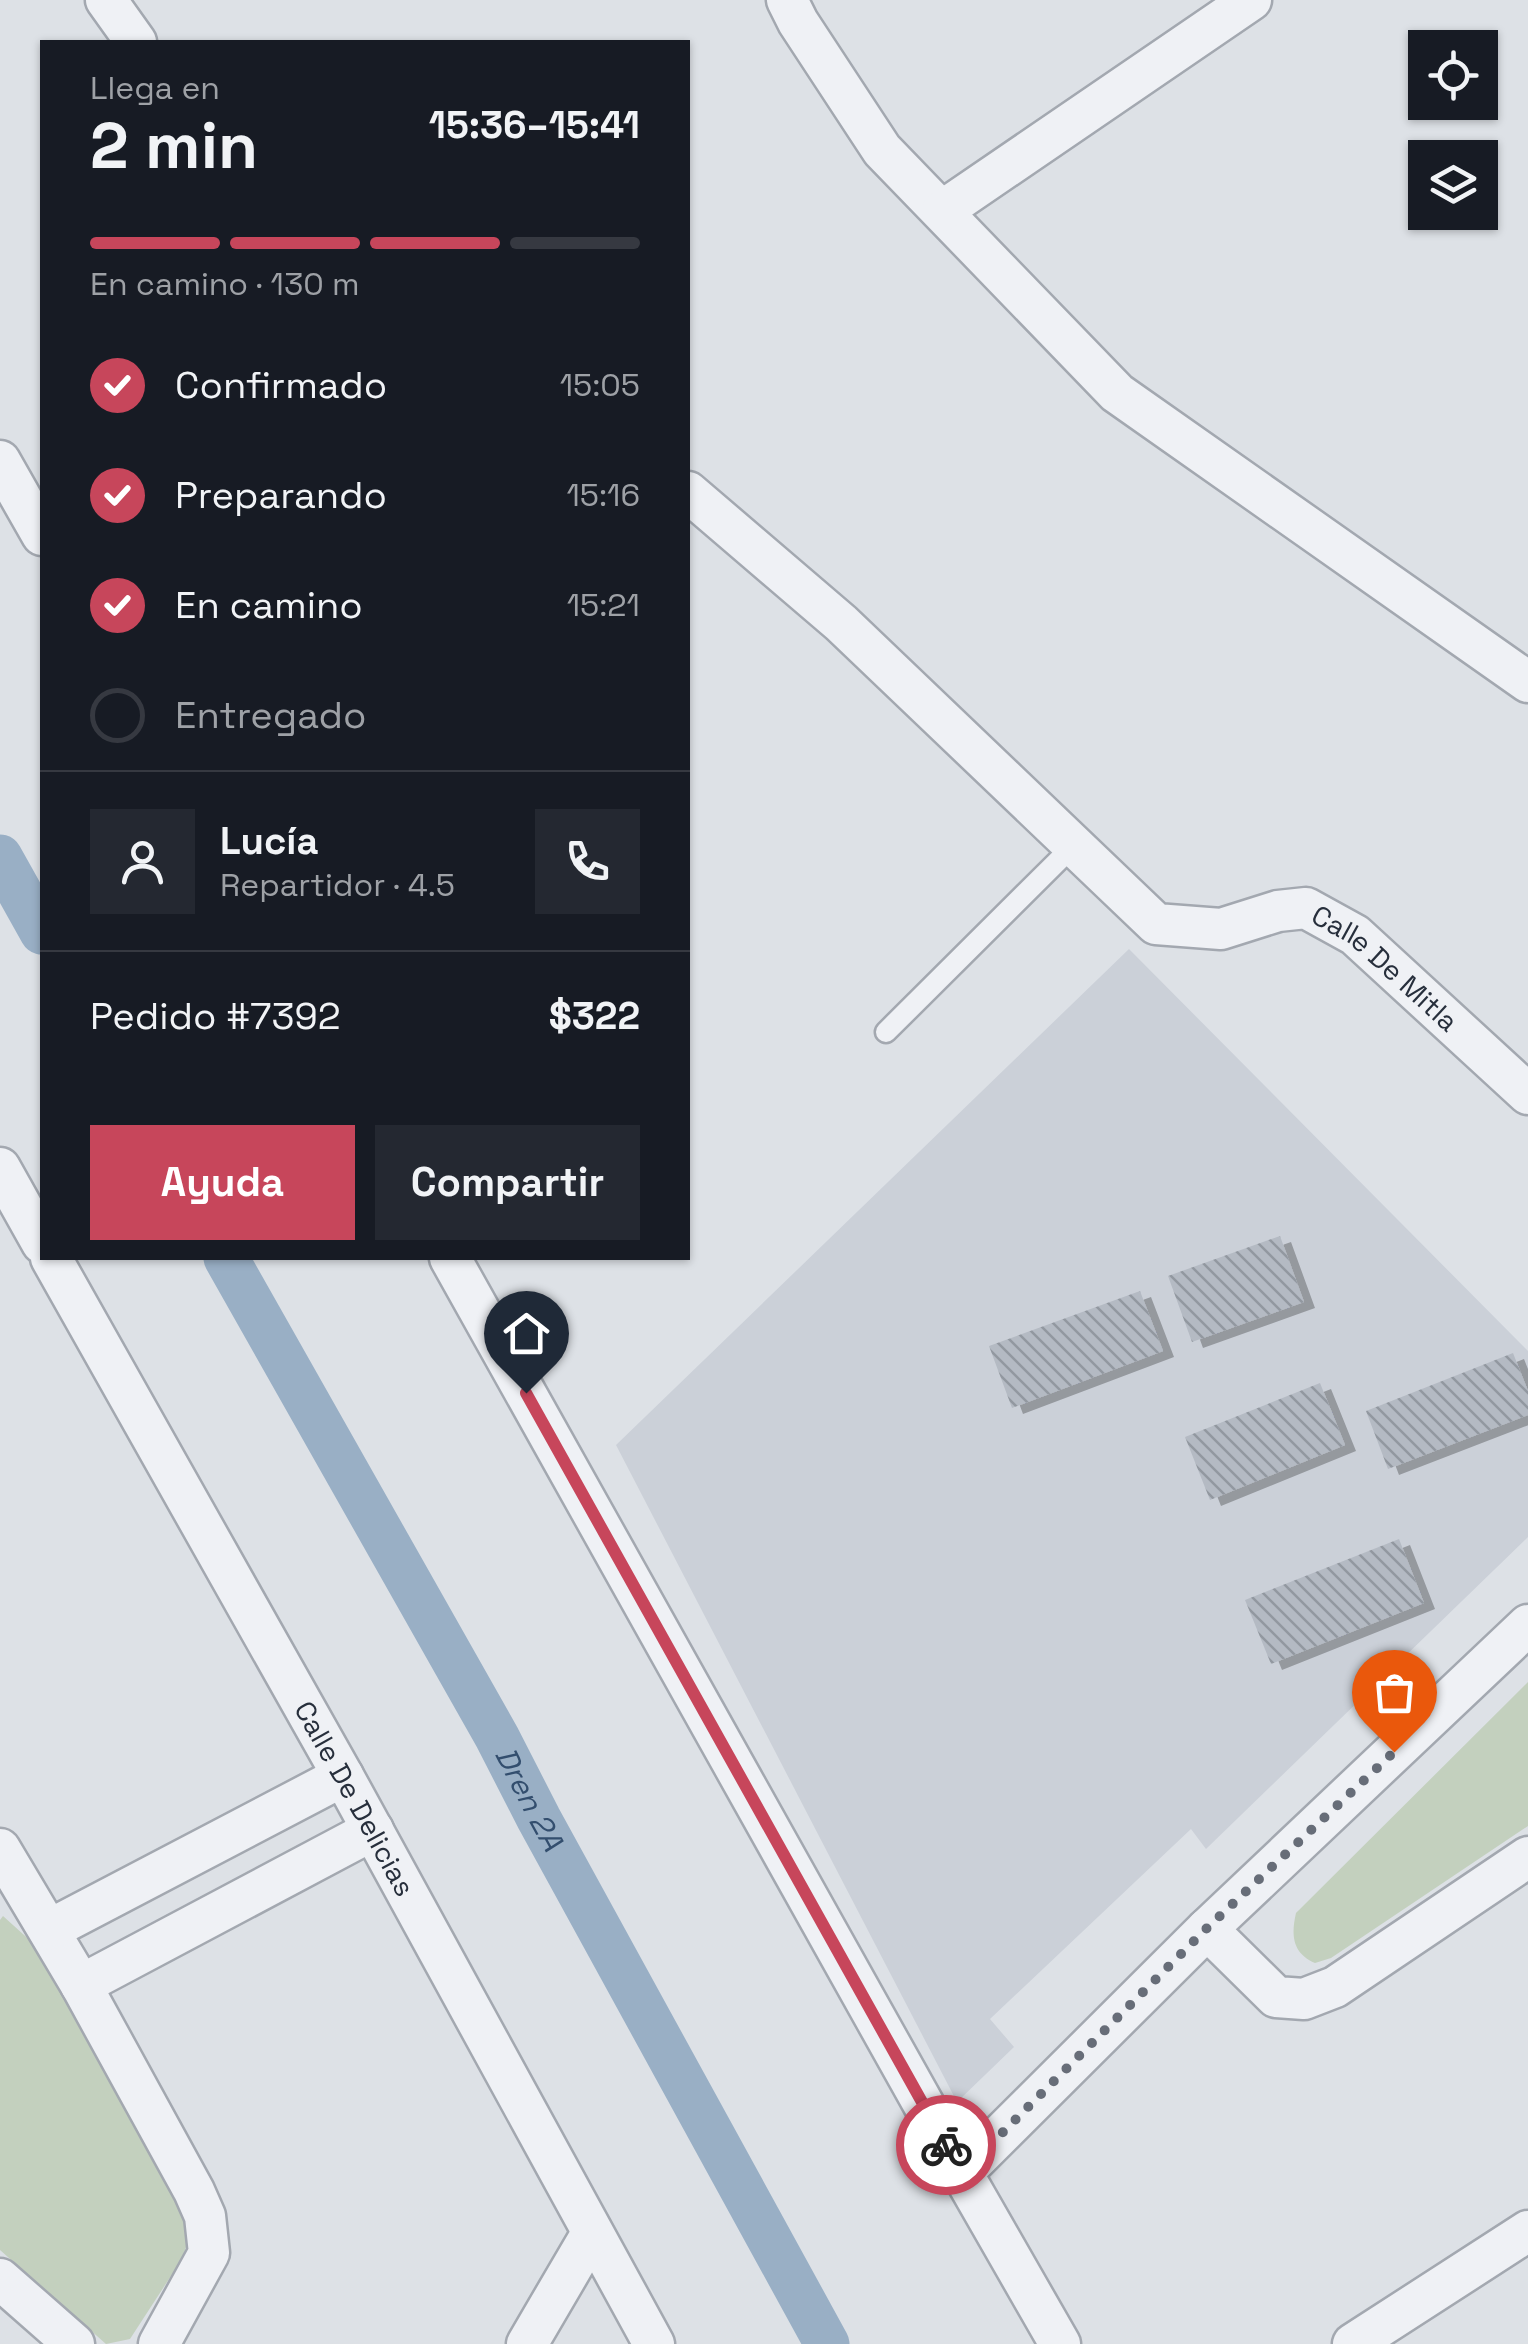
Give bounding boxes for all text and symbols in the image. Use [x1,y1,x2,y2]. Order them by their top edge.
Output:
map controls [1408,30,1498,230]
button: locate [1408,30,1498,120]
text: Llega en [90,68,220,108]
text: 15:36–15:41 [429,101,640,149]
text: 2 min [90,104,258,187]
button: layers [1408,140,1498,230]
text: En camino · 130 m [90,264,360,304]
icon: check [90,358,145,413]
text: Confirmado [175,361,387,409]
text: 15:05 [560,365,640,405]
icon: check [90,468,145,523]
text: Preparando [175,471,387,519]
text: 15:16 [566,475,640,515]
icon: check [90,578,145,633]
text: En camino [175,581,363,629]
text: 15:21 [567,585,640,625]
text: Entregado [175,691,366,739]
button: person [90,809,195,914]
button: phone [535,809,640,914]
text: Lucía [220,817,318,865]
text: Repartidor · 4.5 [220,865,455,905]
street label: Calle De Mitla [1305,897,1466,1039]
text: Pedido #7392 [90,992,341,1040]
text: $322 [549,992,640,1040]
button: Ayuda [90,1125,355,1240]
button: Compartir [375,1125,640,1240]
pin [484,1291,569,1394]
icon: home [499,1306,554,1361]
pin [1352,1650,1437,1753]
icon: bag [1367,1665,1422,1720]
street label: Calle De Delicias [286,1695,423,1902]
water label: Dren 2A [486,1740,573,1857]
courier [896,2095,996,2195]
icon: bike [919,2118,974,2173]

